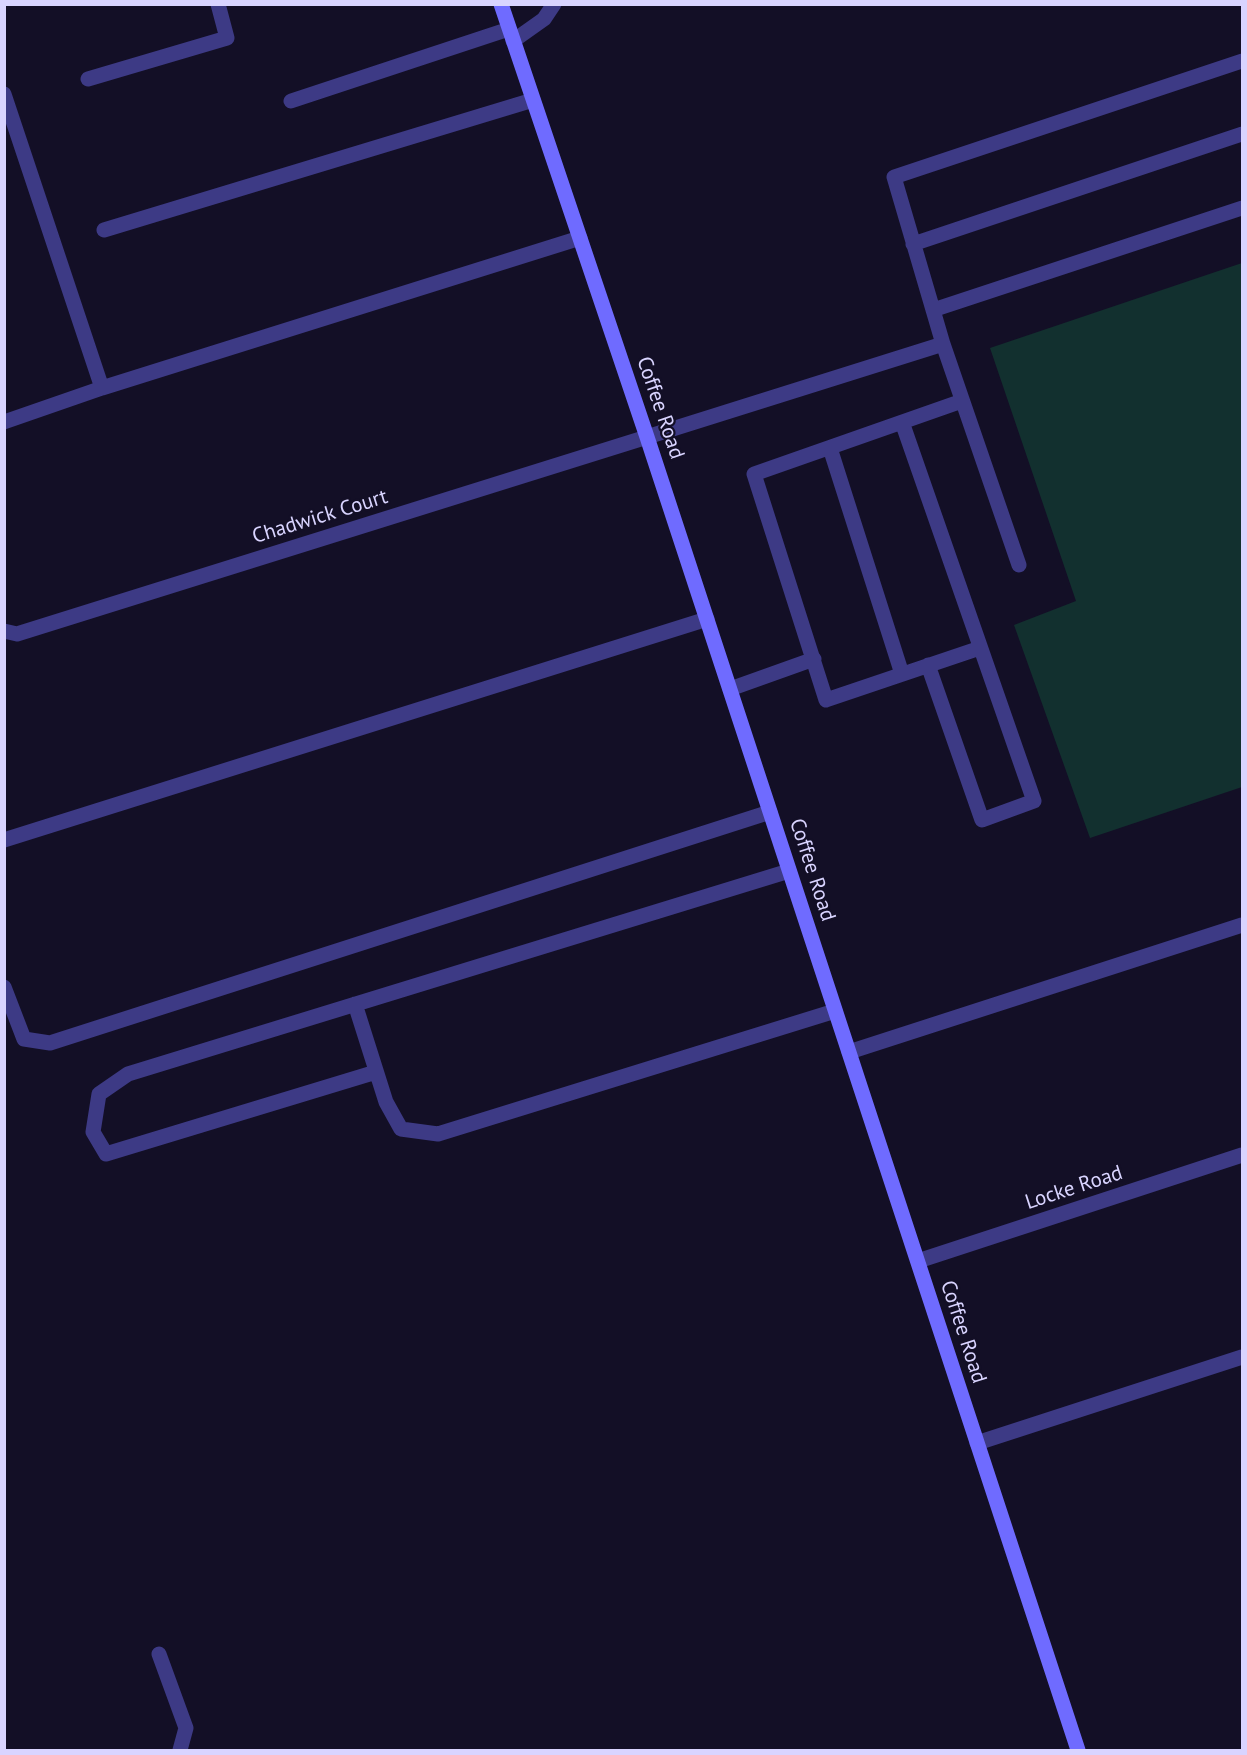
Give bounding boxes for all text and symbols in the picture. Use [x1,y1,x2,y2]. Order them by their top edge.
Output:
street label: Coffee Road [631,354,689,462]
street label: Chadwick Court [249,484,391,550]
street label: Coffee Road [784,815,840,925]
street label: Locke Road [1022,1160,1126,1216]
street label: Coffee Road [935,1277,991,1387]

